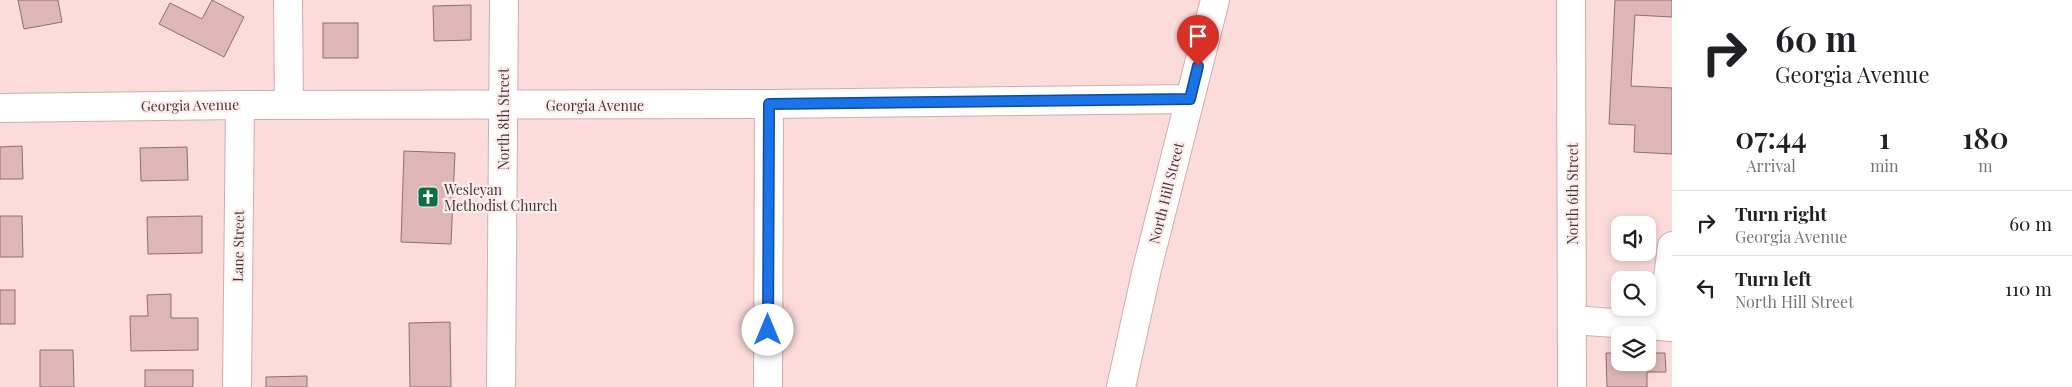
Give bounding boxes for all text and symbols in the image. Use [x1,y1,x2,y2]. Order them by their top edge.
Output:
text: 60 m [1775,14,1857,61]
pin [1177,15,1219,66]
icon: right [1692,20,1757,85]
icon: arrive [1184,22,1212,50]
text: Georgia Avenue [1775,59,1930,89]
street label: North 8th Street [494,67,513,170]
street label: Georgia Avenue [141,95,239,115]
street label: Georgia Avenue [546,96,644,115]
text: 07:44 [1735,117,1807,157]
text: 1 [1879,117,1890,157]
text: 180 [1962,117,2009,157]
street label: North Hill Street [1144,139,1188,246]
street label: North 6th Street [1563,142,1582,245]
text: Arrival [1746,155,1796,176]
text: min [1870,155,1899,176]
text: m [1978,155,1992,176]
place label: Wesleyan Methodist Church [443,180,558,215]
church icon: Wesleyan Methodist Church [416,185,440,209]
text: Turn right [1735,200,1827,226]
street label: Lane Street [228,209,248,282]
icon: right [1692,209,1720,237]
text: 60 m [2009,210,2052,236]
map controls [1611,216,1656,371]
button: sound [1611,216,1656,261]
text: Georgia Avenue [1735,226,1847,247]
text: Turn left [1735,265,1812,291]
button: search [1611,271,1656,316]
icon: left [1692,274,1720,302]
text: 110 m [2005,275,2052,301]
text: North Hill Street [1735,291,1854,312]
position arrow [741,303,793,355]
button: layers [1611,326,1656,371]

